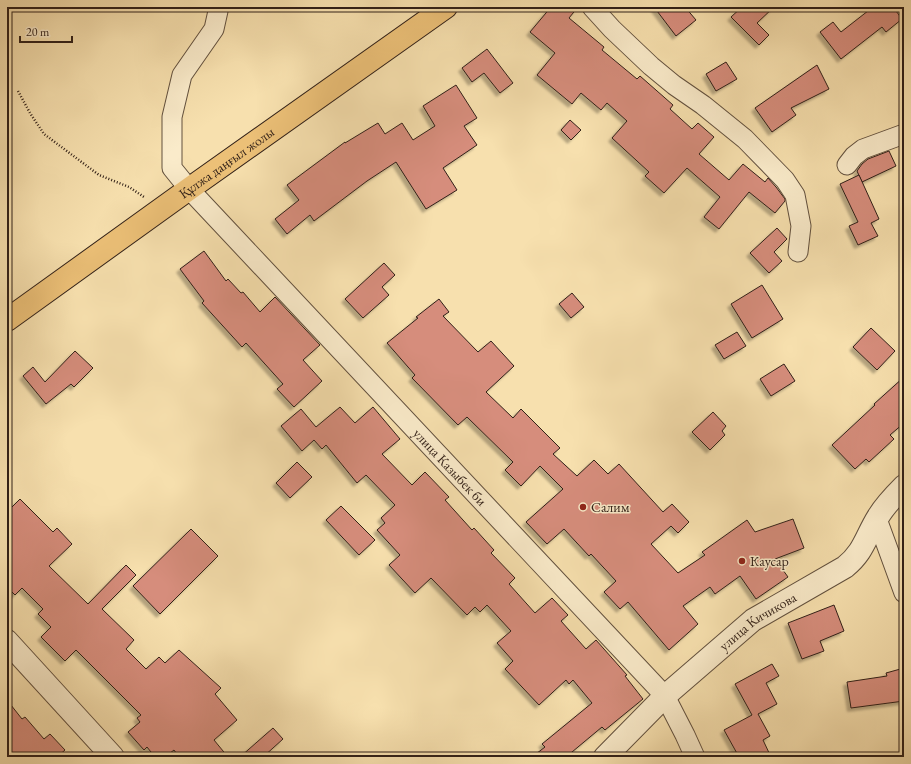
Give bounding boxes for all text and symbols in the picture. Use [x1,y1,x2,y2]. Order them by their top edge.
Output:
scale bar [20,18,72,44]
text: 20 m [26,24,50,40]
street label: Құлжа даңғыл жолы [175,122,278,203]
street label: улица Казыбек би [409,424,491,510]
place label: Салим [591,498,630,516]
marker: Салим [578,502,588,512]
place label: Каусар [750,552,789,570]
marker: Каусар [737,556,747,566]
street label: улица Кичикова [715,588,800,654]

